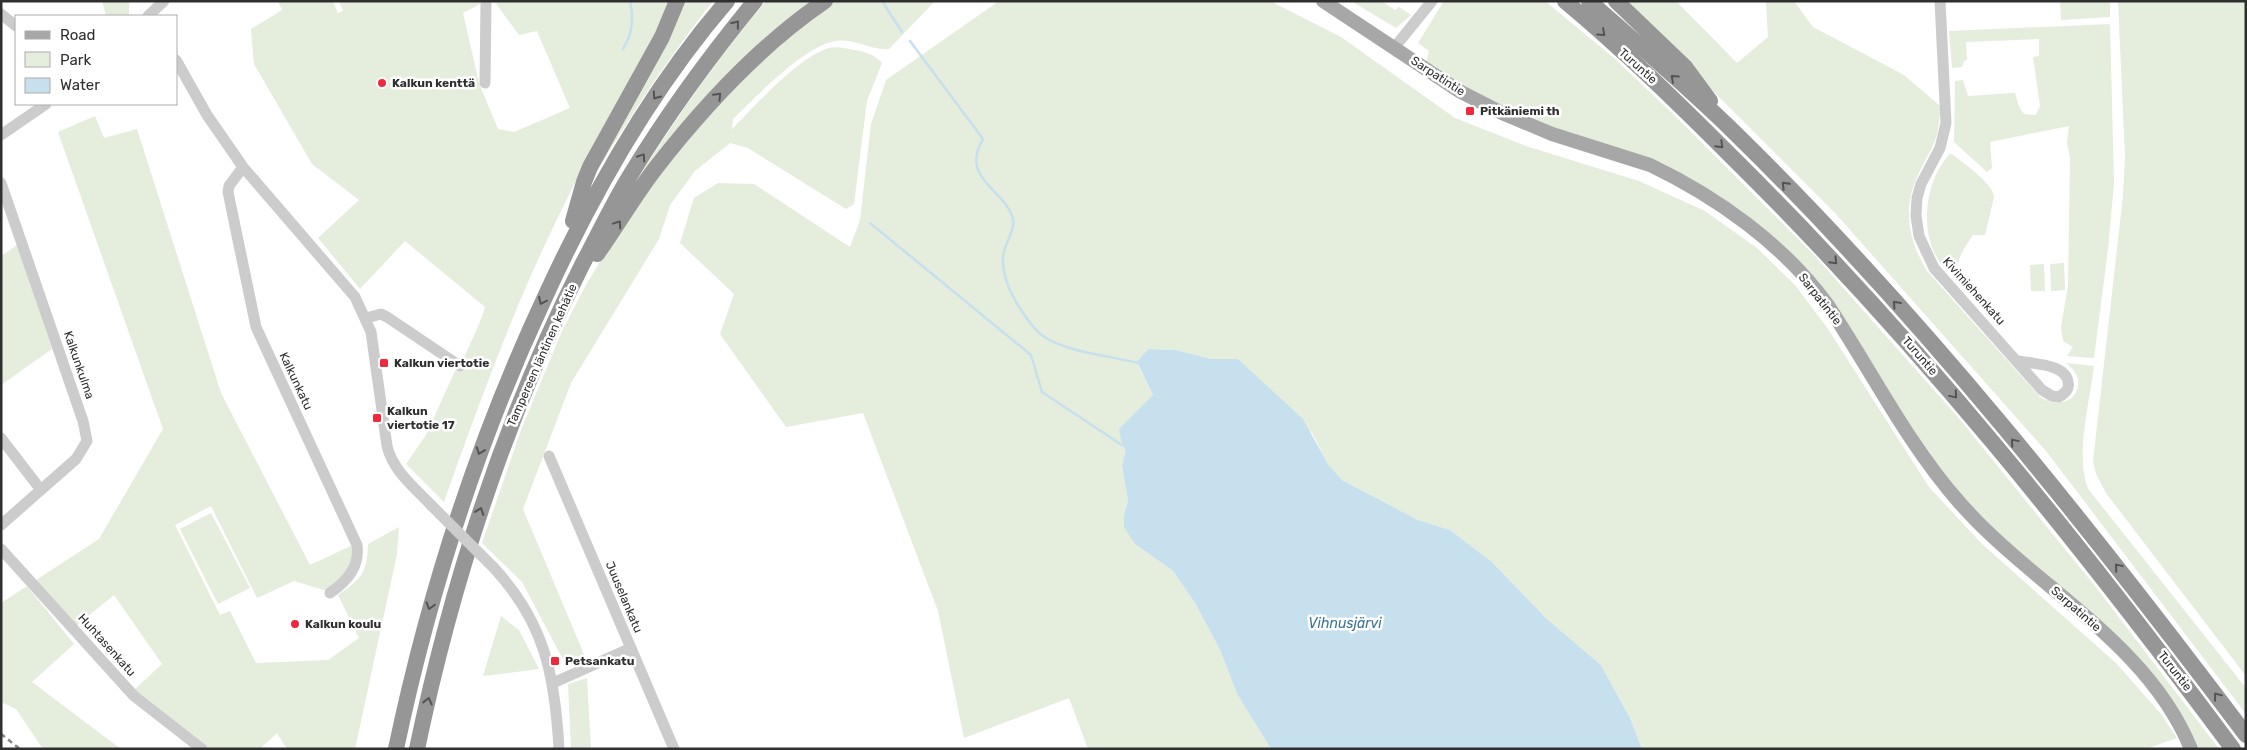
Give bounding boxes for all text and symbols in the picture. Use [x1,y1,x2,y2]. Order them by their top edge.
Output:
legend [15,15,178,105]
one-way arrow [731,21,739,30]
text: Road [60,26,96,44]
one-way arrow [1596,28,1605,37]
street label: Turuntie [1616,45,1660,87]
text: Park [60,51,91,69]
street label: Sarpatintie [1408,53,1468,99]
one-way arrow [1671,75,1680,84]
text: Water [60,76,100,94]
place label: Kalkun kenttä [392,76,475,90]
marker: Kalkun kenttä [376,77,388,89]
one-way arrow [653,91,662,100]
one-way arrow [712,93,721,102]
place label: Pitkäniemi th [1480,104,1560,118]
marker: Pitkäniemi th [1464,105,1476,117]
one-way arrow [1714,139,1723,148]
one-way arrow [636,153,646,162]
one-way arrow [1782,182,1791,191]
one-way arrow [612,220,621,230]
street label: Kivimiehenkatu [1940,254,2008,328]
one-way arrow [1828,255,1837,264]
street label: Sarpatintie [1796,270,1845,328]
street label: Tampereen läntinen kehätie [504,281,580,428]
one-way arrow [539,296,549,305]
one-way arrow [1893,300,1902,309]
street label: Kalkunkulma [61,329,97,401]
street label: Turuntie [1899,334,1941,378]
street label: Kalkunkatu [277,350,315,412]
place label: Kalkun viertotie [394,356,489,370]
marker: Kalkun viertotie [378,357,390,369]
one-way arrow [1948,390,1957,399]
place label: Kalkun viertotie 17 [387,404,455,432]
marker: Kalkun viertotie 17 [371,412,383,424]
one-way arrow [2012,439,2020,448]
one-way arrow [476,447,486,455]
one-way arrow [474,507,484,516]
street label: Juuselankatu [603,559,645,635]
one-way arrow [2114,564,2123,573]
street label: Sarpatintie [2048,584,2104,635]
one-way arrow [425,601,435,609]
street label: Huhtasenkatu [75,611,139,679]
water label: Vihnusjärvi [1308,615,1382,632]
place label: Kalkun koulu [305,617,381,631]
marker: Kalkun koulu [289,618,301,630]
street label: Turuntie [2155,648,2195,694]
place label: Petsankatu [565,654,634,668]
marker: Petsankatu [549,655,561,667]
one-way arrow [2214,693,2222,702]
one-way arrow [422,697,433,706]

